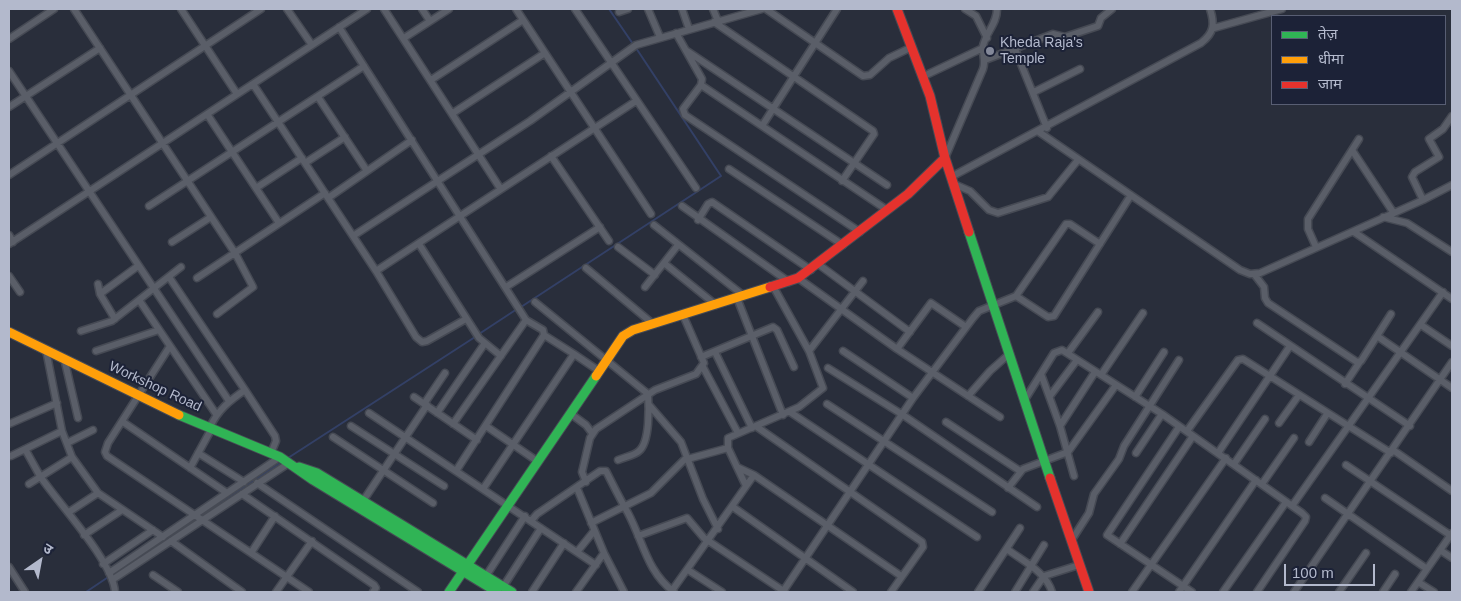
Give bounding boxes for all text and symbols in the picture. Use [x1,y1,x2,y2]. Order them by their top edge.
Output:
legend [1271,15,1446,105]
text: तेज़ [1318,25,1338,42]
place label: Kheda Raja's Temple [1000,35,1083,68]
marker: Kheda Raja's Temple [984,45,996,57]
text: धीमा [1318,50,1344,67]
text: जाम [1318,75,1342,92]
street label: Workshop Road [106,358,204,416]
north arrow [15,536,65,586]
text: उ [40,539,56,557]
scale bar [1286,554,1377,586]
text: 100 m [1292,564,1334,581]

